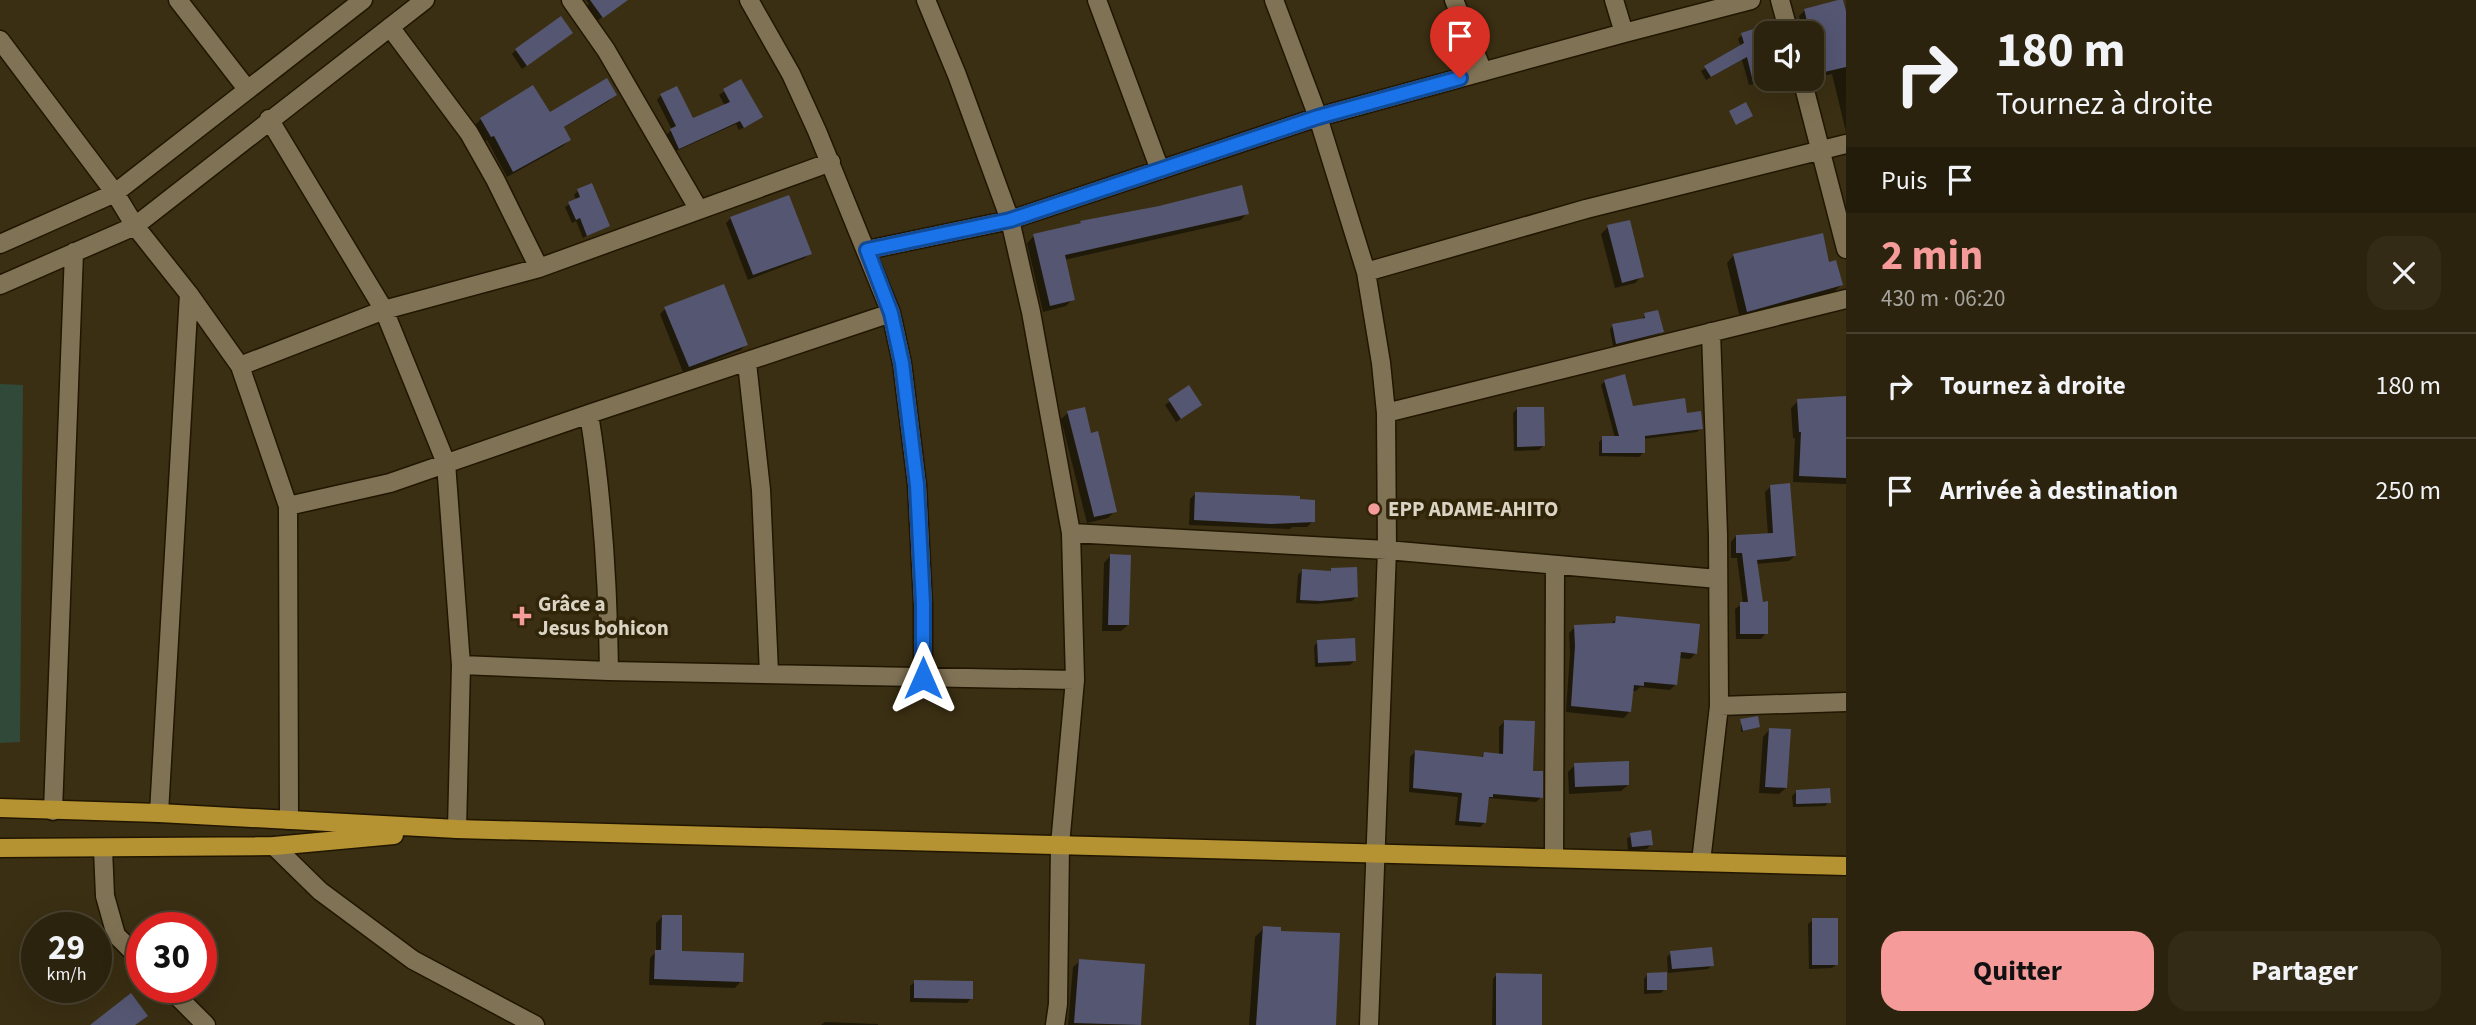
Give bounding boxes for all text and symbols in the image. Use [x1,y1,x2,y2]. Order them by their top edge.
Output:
pin [1430,6,1490,78]
text: 180 m [1996,16,2125,86]
icon: arrive [1441,17,1479,55]
map controls [1754,21,1824,91]
button: sound [1754,21,1824,91]
icon: right [1881,28,1972,119]
text: Tournez à droite [1996,81,2213,127]
icon: arrive [1941,161,1979,199]
text: Puis [1881,162,1927,199]
text: 2 min [1881,226,1983,286]
button: close [2367,236,2441,310]
text: 430 m · 06:20 [1881,282,2005,315]
icon: right [1881,367,1919,405]
text: Tournez à droite [1940,367,2126,404]
text: 180 m [2375,367,2441,404]
icon: arrive [1881,472,1919,510]
text: Arrivée à destination [1940,472,2178,509]
text: 250 m [2375,472,2441,509]
place label: EPP ADAME-AHITO [1388,494,1558,524]
marker: EPP ADAME-AHITO [1366,501,1382,517]
place label: Grâce a Jesus bohicon [538,589,669,643]
marker: Grâce a Jesus bohicon [512,606,532,626]
position arrow [886,641,960,715]
speed limit sign: 30 [126,912,217,1003]
text: 29 [48,923,85,973]
button: Quitter [1881,931,2154,1011]
button: Partager [2168,931,2441,1011]
text: km/h [47,962,86,987]

